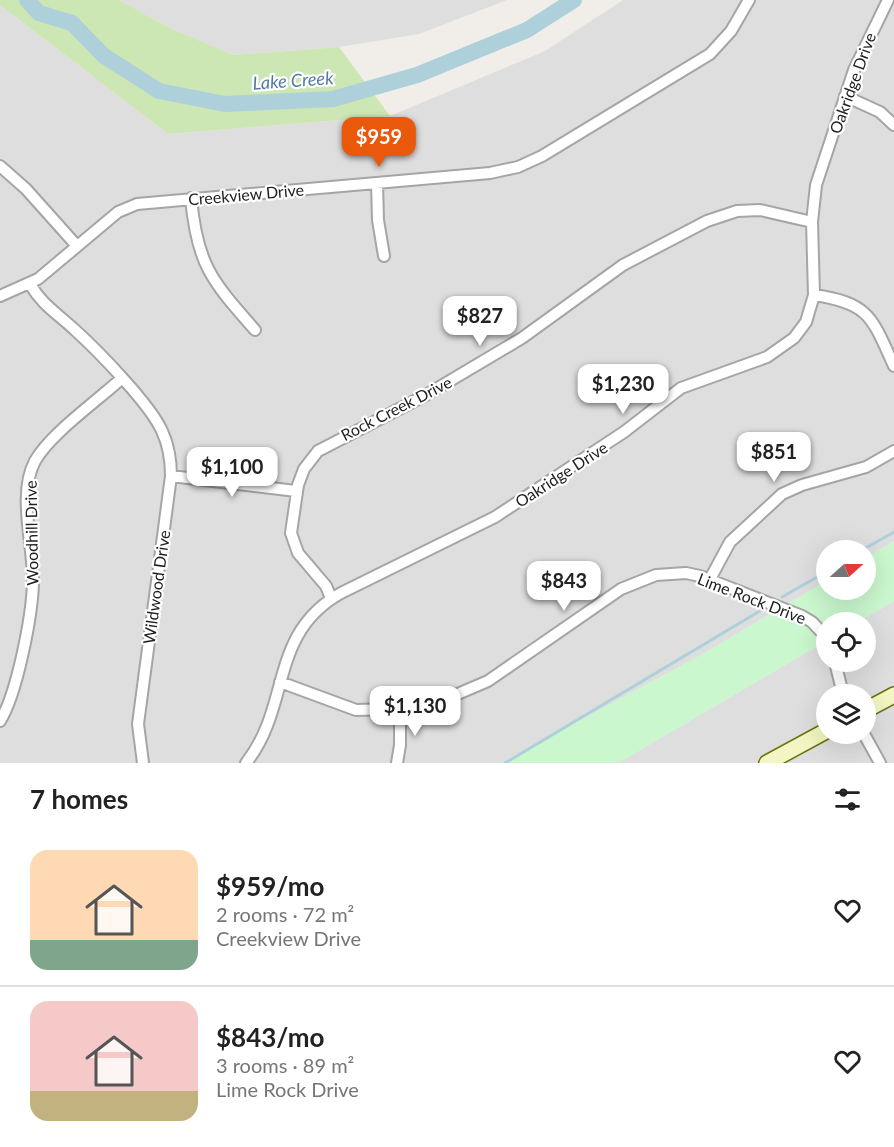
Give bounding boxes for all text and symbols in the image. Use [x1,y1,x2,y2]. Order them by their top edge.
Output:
street label: Oakridge Drive [825,30,879,136]
water label: Lake Creek [252,66,335,94]
pin: $959 [343,117,415,168]
text: $959 [356,124,402,148]
street label: Creekview Drive [187,179,305,209]
pin: $827 [444,296,516,347]
text: $827 [457,303,503,327]
pin: $1,230 [574,364,672,415]
text: $1,230 [592,371,654,395]
street label: Rock Creek Drive [337,372,455,444]
pin: $851 [738,432,810,483]
street label: Oakridge Drive [511,437,611,511]
text: $851 [751,439,797,463]
pin: $1,100 [183,447,281,498]
text: $1,100 [201,454,263,478]
street label: Woodhill Drive [21,480,41,586]
street label: Wildwood Drive [139,529,173,645]
north arrow [816,540,876,600]
map controls [816,540,876,744]
pin: $843 [528,561,600,612]
text: $843 [541,568,587,592]
street label: Lime Rock Drive [695,569,809,627]
button: locate [816,612,876,672]
button: layers [816,684,876,744]
pin: $1,130 [366,686,464,737]
text: $1,130 [384,693,446,717]
text: 7 homes [30,783,128,815]
icon: filters [831,783,864,816]
text: $959/mo [216,870,324,902]
icon: home [78,874,150,946]
icon: heart [831,894,864,927]
text: 2 rooms · 72 m² [216,902,354,926]
text: Creekview Drive [216,926,361,950]
text: $843/mo [216,1021,324,1053]
icon: home [78,1025,150,1097]
icon: heart [831,1045,864,1078]
text: 3 rooms · 89 m² [216,1053,354,1077]
text: Lime Rock Drive [216,1077,359,1101]

